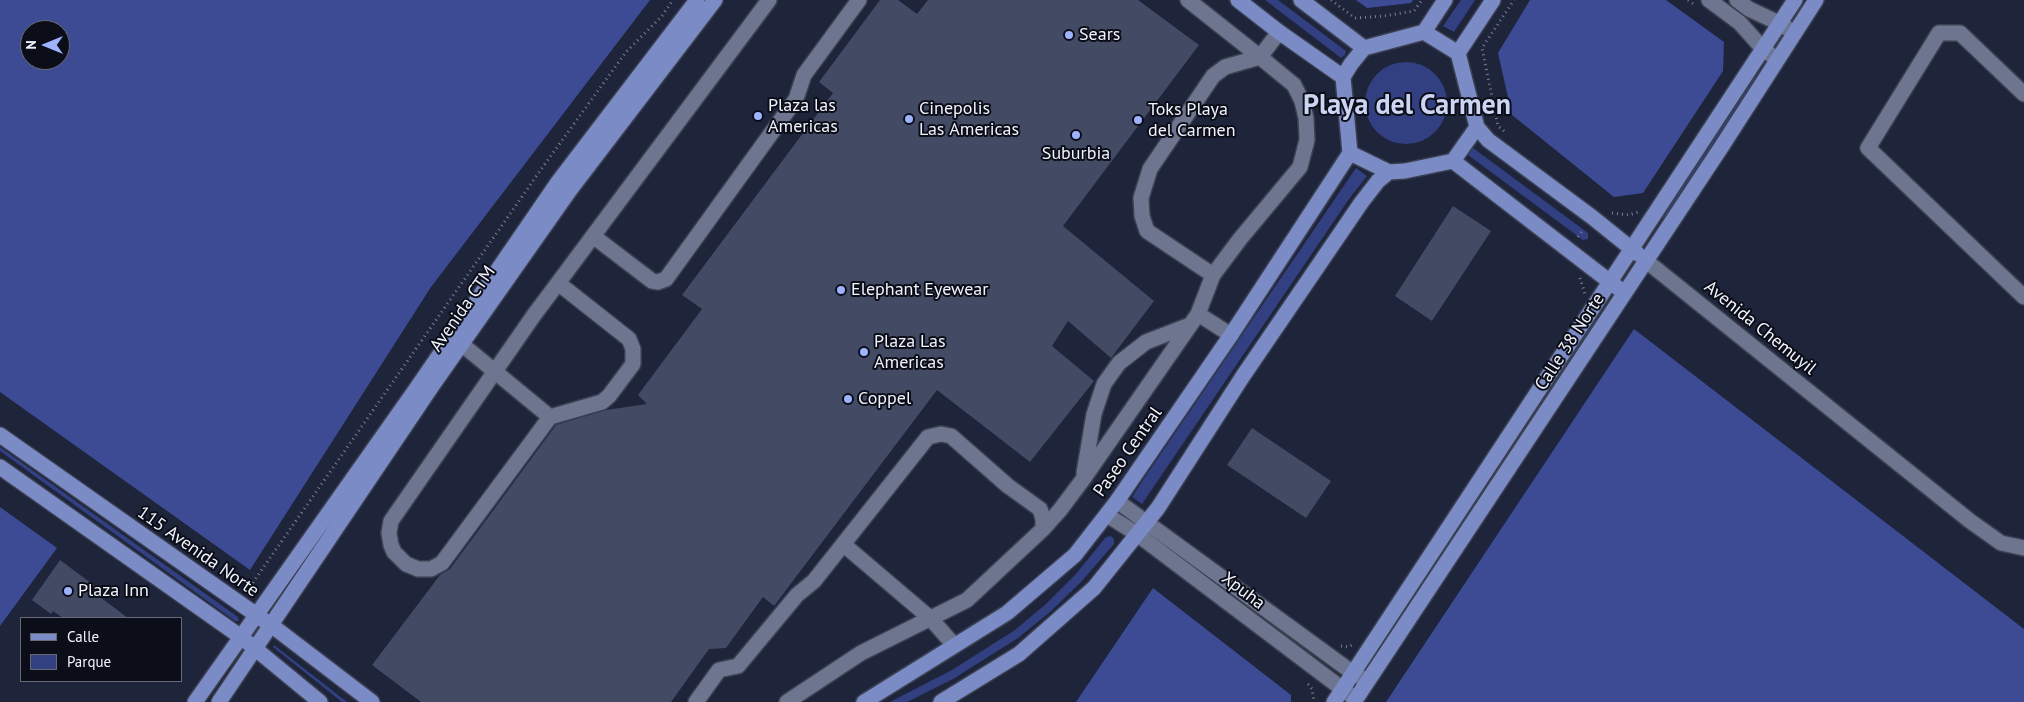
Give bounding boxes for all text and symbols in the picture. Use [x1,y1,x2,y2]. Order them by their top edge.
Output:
north arrow [20,20,70,70]
place label: Sears [1079,24,1120,46]
marker: Sears [1063,29,1075,41]
text: N [22,40,40,50]
district label: Playa del Carmen [1303,89,1511,123]
place label: Plaza las Americas [768,95,838,138]
place label: Cinepolis Las Americas [919,98,1019,140]
place label: Toks Playa del Carmen [1148,99,1236,142]
marker: Plaza las Americas [752,110,764,122]
marker: Cinepolis Las Americas [903,113,915,125]
marker: Toks Playa del Carmen [1132,114,1144,126]
marker: Suburbia [1070,129,1082,141]
place label: Suburbia [1042,143,1110,165]
street label: Avenida CTM [426,262,500,356]
street label: Avenida Chemuyil [1700,276,1820,380]
place label: Elephant Eyewear [851,279,988,301]
marker: Elephant Eyewear [835,284,847,296]
street label: Calle 38 Norte [1531,289,1609,395]
place label: Plaza Las Americas [874,331,945,374]
marker: Plaza Las Americas [858,346,870,358]
place label: Coppel [858,388,911,410]
marker: Coppel [842,393,854,405]
street label: Paseo Central [1089,403,1167,501]
street label: 115 Avenida Norte [133,502,263,602]
street label: Xpuha [1217,568,1269,614]
place label: Plaza Inn [78,580,149,602]
marker: Plaza Inn [62,585,74,597]
legend [20,617,182,682]
text: Calle [67,627,99,646]
text: Parque [67,652,111,671]

